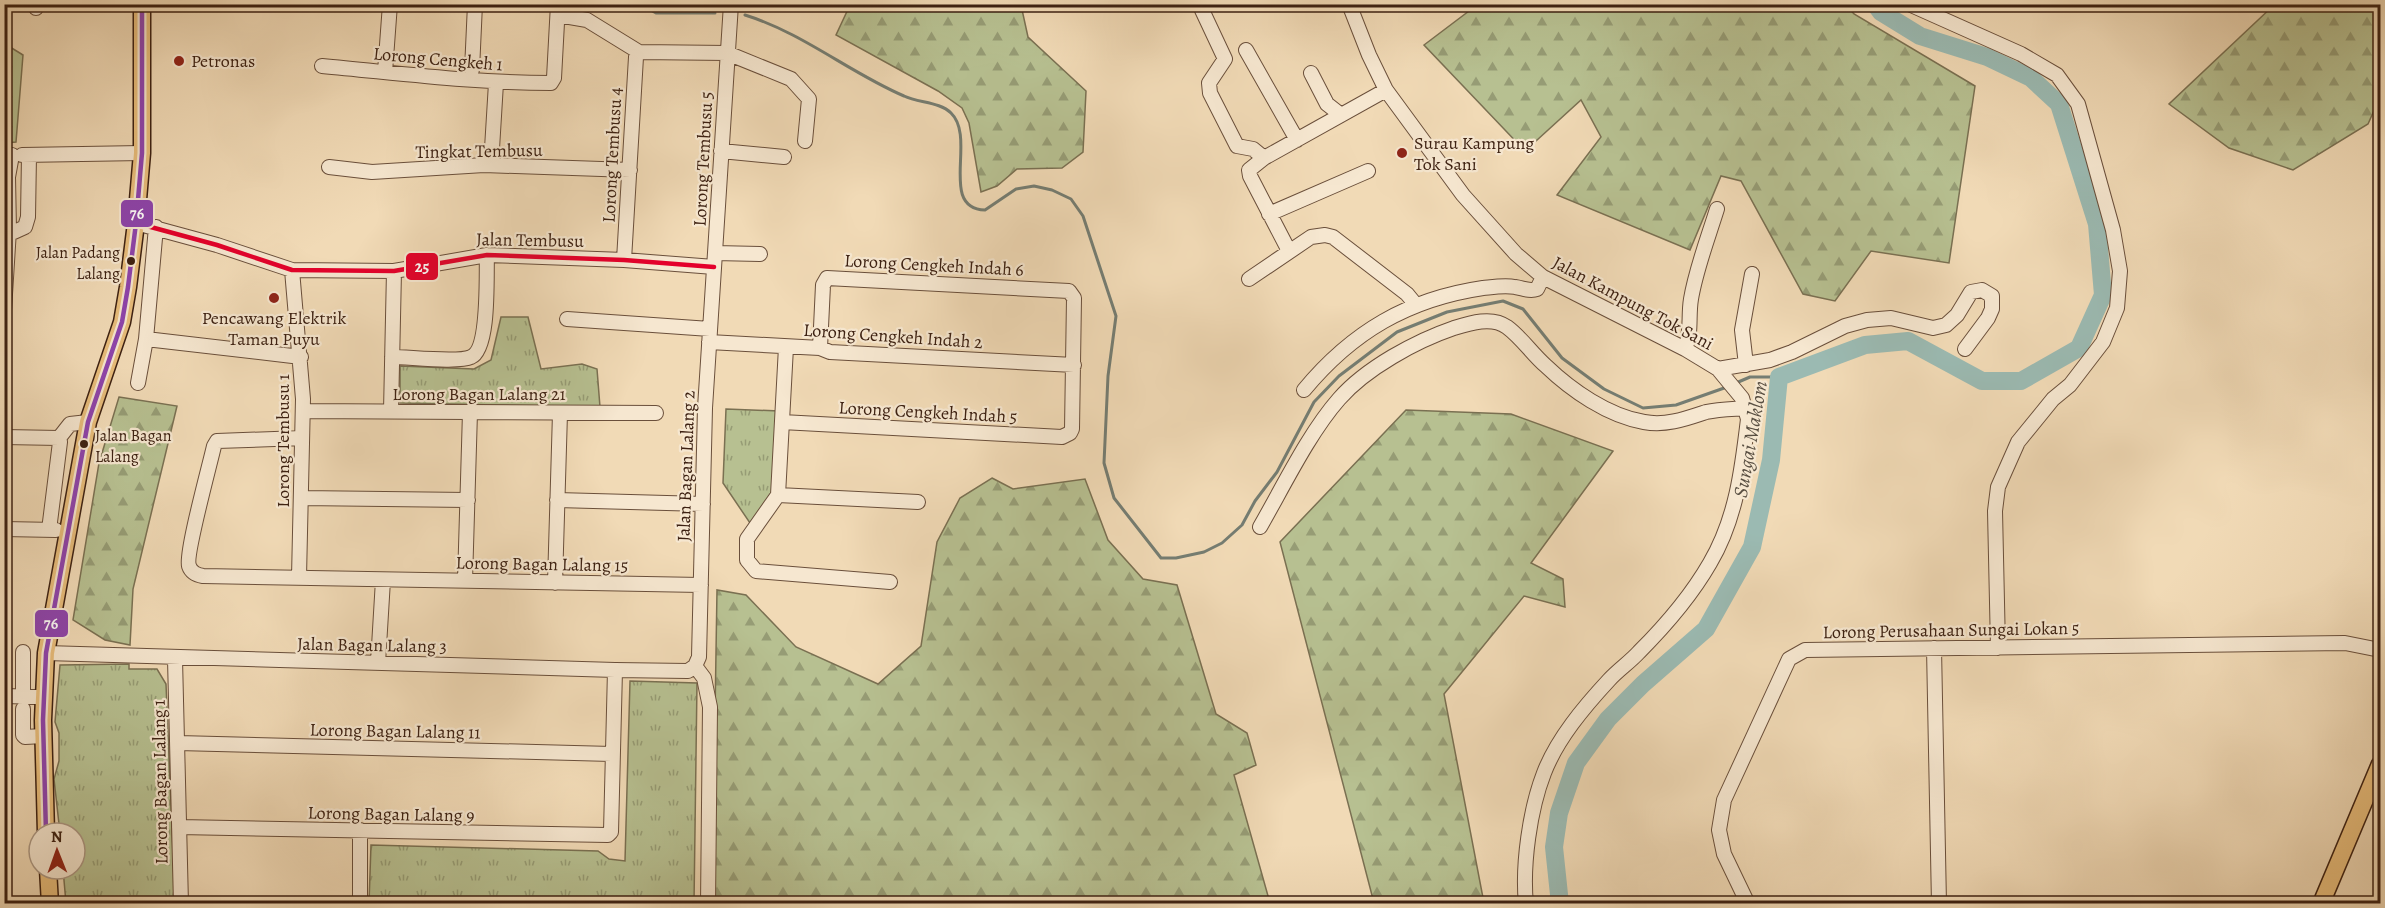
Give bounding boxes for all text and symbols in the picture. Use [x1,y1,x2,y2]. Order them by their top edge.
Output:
street label: Lorong Cengkeh 1 [372,41,504,77]
place label: Petronas [191,49,255,73]
marker: Petronas [172,54,186,68]
street label: Lorong Tembusu 4 [596,87,628,223]
street label: Lorong Tembusu 5 [687,91,719,227]
place label: Surau Kampung Tok Sani [1414,131,1534,176]
street label: Tingkat Tembusu [415,138,543,164]
marker: Surau Kampung Tok Sani [1395,146,1409,160]
line badge: 76 [120,199,154,228]
text: 76 [130,203,145,225]
street label: Jalan Tembusu [476,227,584,253]
place label: Jalan Padang Lalang [36,242,120,285]
street label: Lorong Cengkeh Indah 6 [844,248,1024,282]
street label: Jalan Kampung Tok Sani [1548,250,1718,356]
line badge: 25 [405,252,439,281]
marker: Jalan Padang Lalang [125,255,137,267]
text: 25 [415,256,429,278]
marker: Pencawang Elektrik Taman Puyu [267,291,281,305]
place label: Pencawang Elektrik Taman Puyu [202,306,346,351]
street label: Lorong Cengkeh Indah 2 [802,318,984,354]
street label: Lorong Tembusu 1 [271,374,295,508]
water label: Sungai Maklom [1727,378,1774,500]
street label: Lorong Bagan Lalang 21 [392,382,566,406]
street label: Jalan Bagan Lalang 2 [671,390,701,542]
street label: Lorong Cengkeh Indah 5 [838,395,1018,429]
place label: Jalan Bagan Lalang [95,425,172,468]
marker: Jalan Bagan Lalang [78,438,90,450]
street label: Lorong Bagan Lalang 15 [456,550,628,578]
line badge: 76 [34,609,69,638]
text: 76 [44,613,59,635]
street label: Lorong Perusahaan Sungai Lokan 5 [1822,616,2080,644]
street label: Jalan Bagan Lalang 3 [297,632,447,658]
street label: Lorong Bagan Lalang 1 [147,699,173,865]
street label: Lorong Bagan Lalang 11 [309,718,481,744]
street label: Lorong Bagan Lalang 9 [307,801,475,827]
north arrow [27,821,87,881]
text: N [51,826,63,848]

